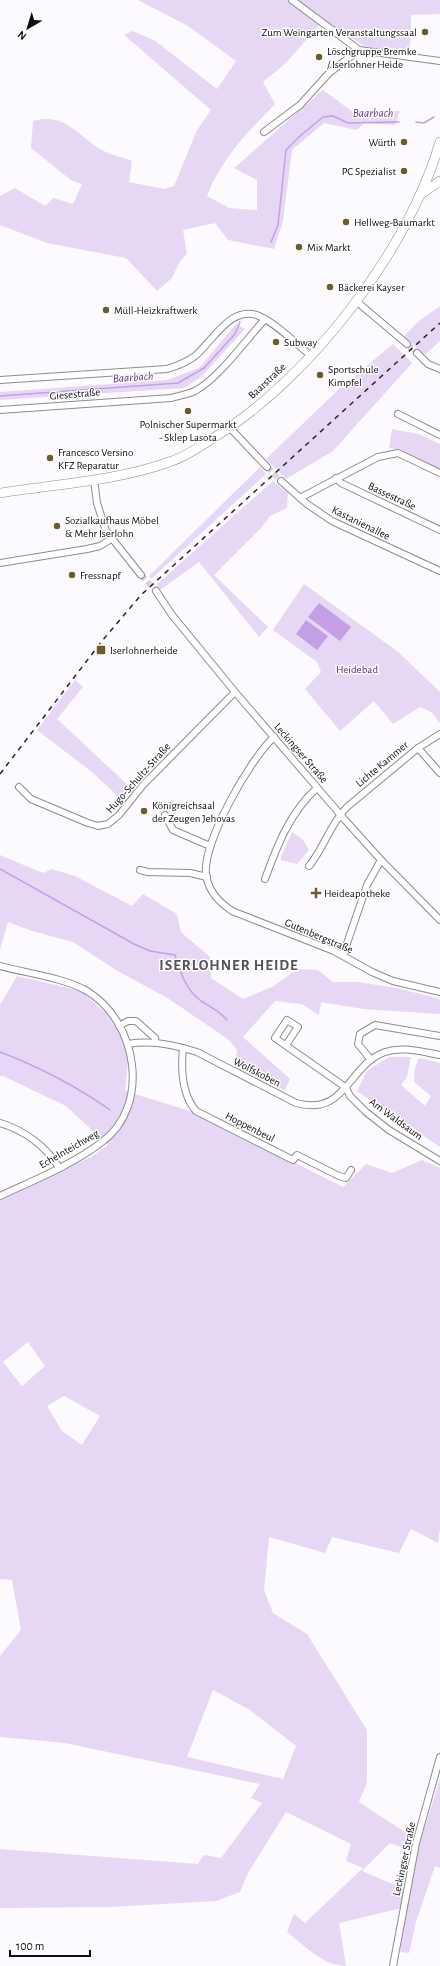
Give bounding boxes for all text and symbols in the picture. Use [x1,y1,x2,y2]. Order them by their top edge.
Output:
north arrow [8,8,48,48]
place label: Zum Weingarten Veranstaltungssaal [262,27,417,38]
marker: Zum Weingarten Veranstaltungssaal [420,27,430,37]
text: N [16,29,29,42]
place label: Löschgruppe Bremke / Iserlohner Heide [327,46,417,70]
marker: Löschgruppe Bremke / Iserlohner Heide [314,52,324,62]
water label: Baarbach [353,107,393,119]
place label: Würth [368,137,396,148]
marker: Würth [399,137,409,147]
place label: PC Spezialist [342,166,396,177]
marker: PC Spezialist [399,166,409,176]
marker: Hellweg-Baumarkt [341,217,351,227]
place label: Hellweg-Baumarkt [354,217,435,228]
marker: Mix Markt [294,242,304,252]
place label: Mix Markt [307,242,351,253]
marker: Bäckerei Kayser [325,282,335,292]
place label: Bäckerei Kayser [338,282,405,293]
marker: Müll-Heizkraftwerk [101,305,111,315]
place label: Müll-Heizkraftwerk [114,305,197,316]
marker: Subway [271,337,281,347]
place label: Subway [284,337,317,348]
street label: Baarstraße [246,361,288,401]
place label: Sportschule Kimpfel [328,364,379,388]
water label: Baarbach [112,370,154,384]
marker: Sportschule Kimpfel [315,370,325,380]
street label: Giesestraße [49,386,101,402]
marker: Polnischer Supermarkt - Sklep Lasota [183,406,193,416]
place label: Polnischer Supermarkt - Sklep Lasota [139,419,237,443]
place label: Francesco Versino KFZ Reparatur [58,447,133,471]
marker: Francesco Versino KFZ Reparatur [45,453,55,463]
street label: Bassestraße [366,480,418,512]
street label: Kastanienallee [330,504,392,542]
place label: Sozialkaufhaus Möbel & Mehr Iserlohn [65,515,159,539]
marker: Sozialkaufhaus Möbel & Mehr Iserlohn [52,521,62,531]
marker: Fressnapf [67,570,77,580]
place label: Fressnapf [80,570,121,581]
marker: Iserlohnerheide [95,644,107,656]
place label: Iserlohnerheide [110,645,178,656]
park label: Heidebad [336,664,378,675]
street label: Leckingser Straße [272,721,330,785]
street label: Lichte Kammer [354,739,411,789]
street label: Hugo-Schultz-Straße [104,741,172,815]
place label: Königreichsaal der Zeugen Jehovas [152,800,235,824]
marker: Königreichsaal der Zeugen Jehovas [139,806,149,816]
marker: Heideapotheke [311,888,321,898]
place label: Heideapotheke [324,888,390,899]
street label: Gutenbergstraße [283,917,355,955]
district label: ISERLOHNER HEIDE [159,958,299,973]
street label: Wolfskoben [232,1055,282,1089]
street label: Am Waldsaum [367,1096,425,1142]
street label: Hoppenbeul [224,1110,276,1144]
street label: Echelnteichweg [37,1127,101,1170]
street label: Leckingser Straße [391,1821,417,1897]
scale bar [10,1932,90,1958]
text: 100 m [16,1940,44,1952]

